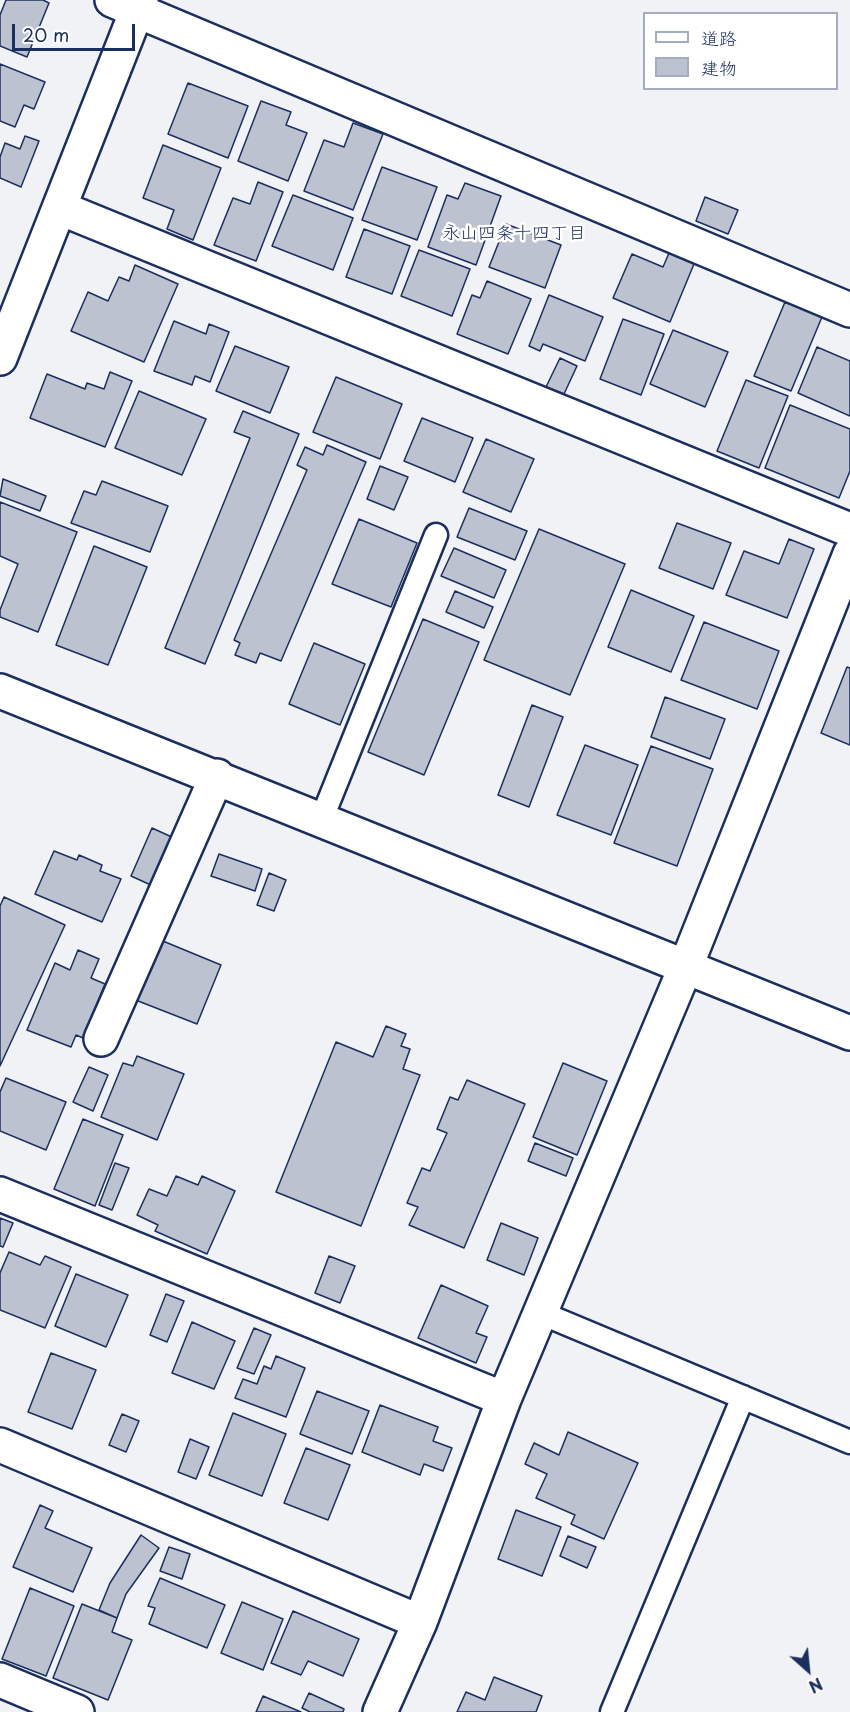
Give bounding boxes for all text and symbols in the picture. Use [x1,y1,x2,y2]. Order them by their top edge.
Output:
scale bar [15,12,138,50]
legend [643,12,838,90]
text: 20 m [23,21,69,48]
text: 道路 [701,24,737,51]
text: 建物 [701,54,737,81]
district label: 永山四条十四丁目 [442,223,586,245]
north arrow [778,1640,838,1700]
text: N [805,1672,827,1700]

